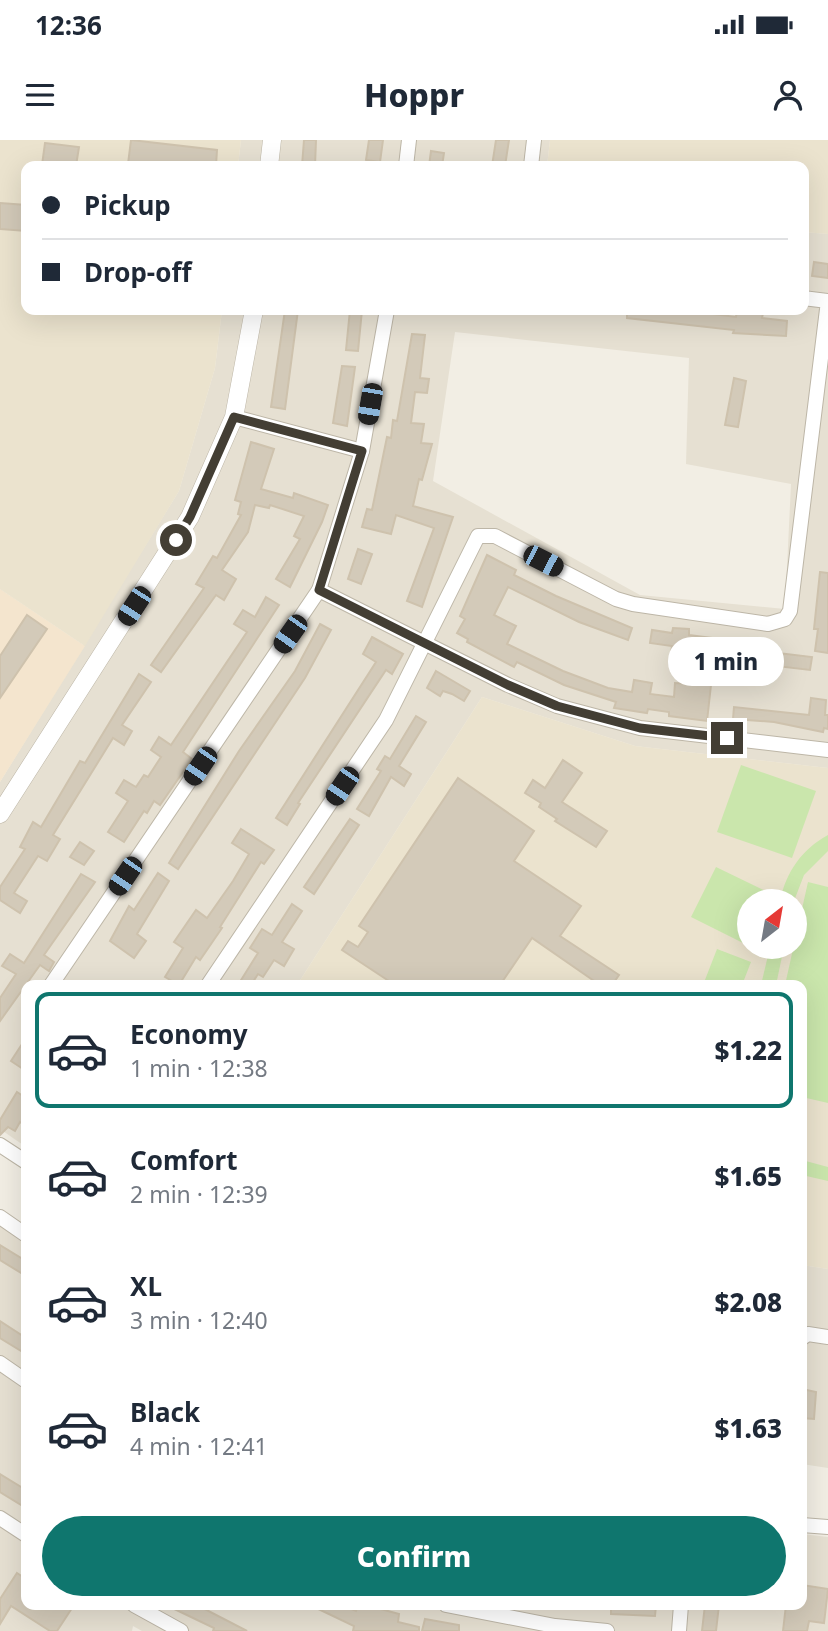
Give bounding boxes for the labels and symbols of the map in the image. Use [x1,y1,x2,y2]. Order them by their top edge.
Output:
car [357,381,384,427]
route start [160,524,192,556]
car [520,542,567,580]
car [114,583,155,629]
car [270,611,311,657]
callout: 1 min [669,636,785,686]
route end [711,722,743,754]
car [180,743,221,789]
car [322,763,363,809]
car [105,853,146,899]
north arrow [737,889,807,959]

